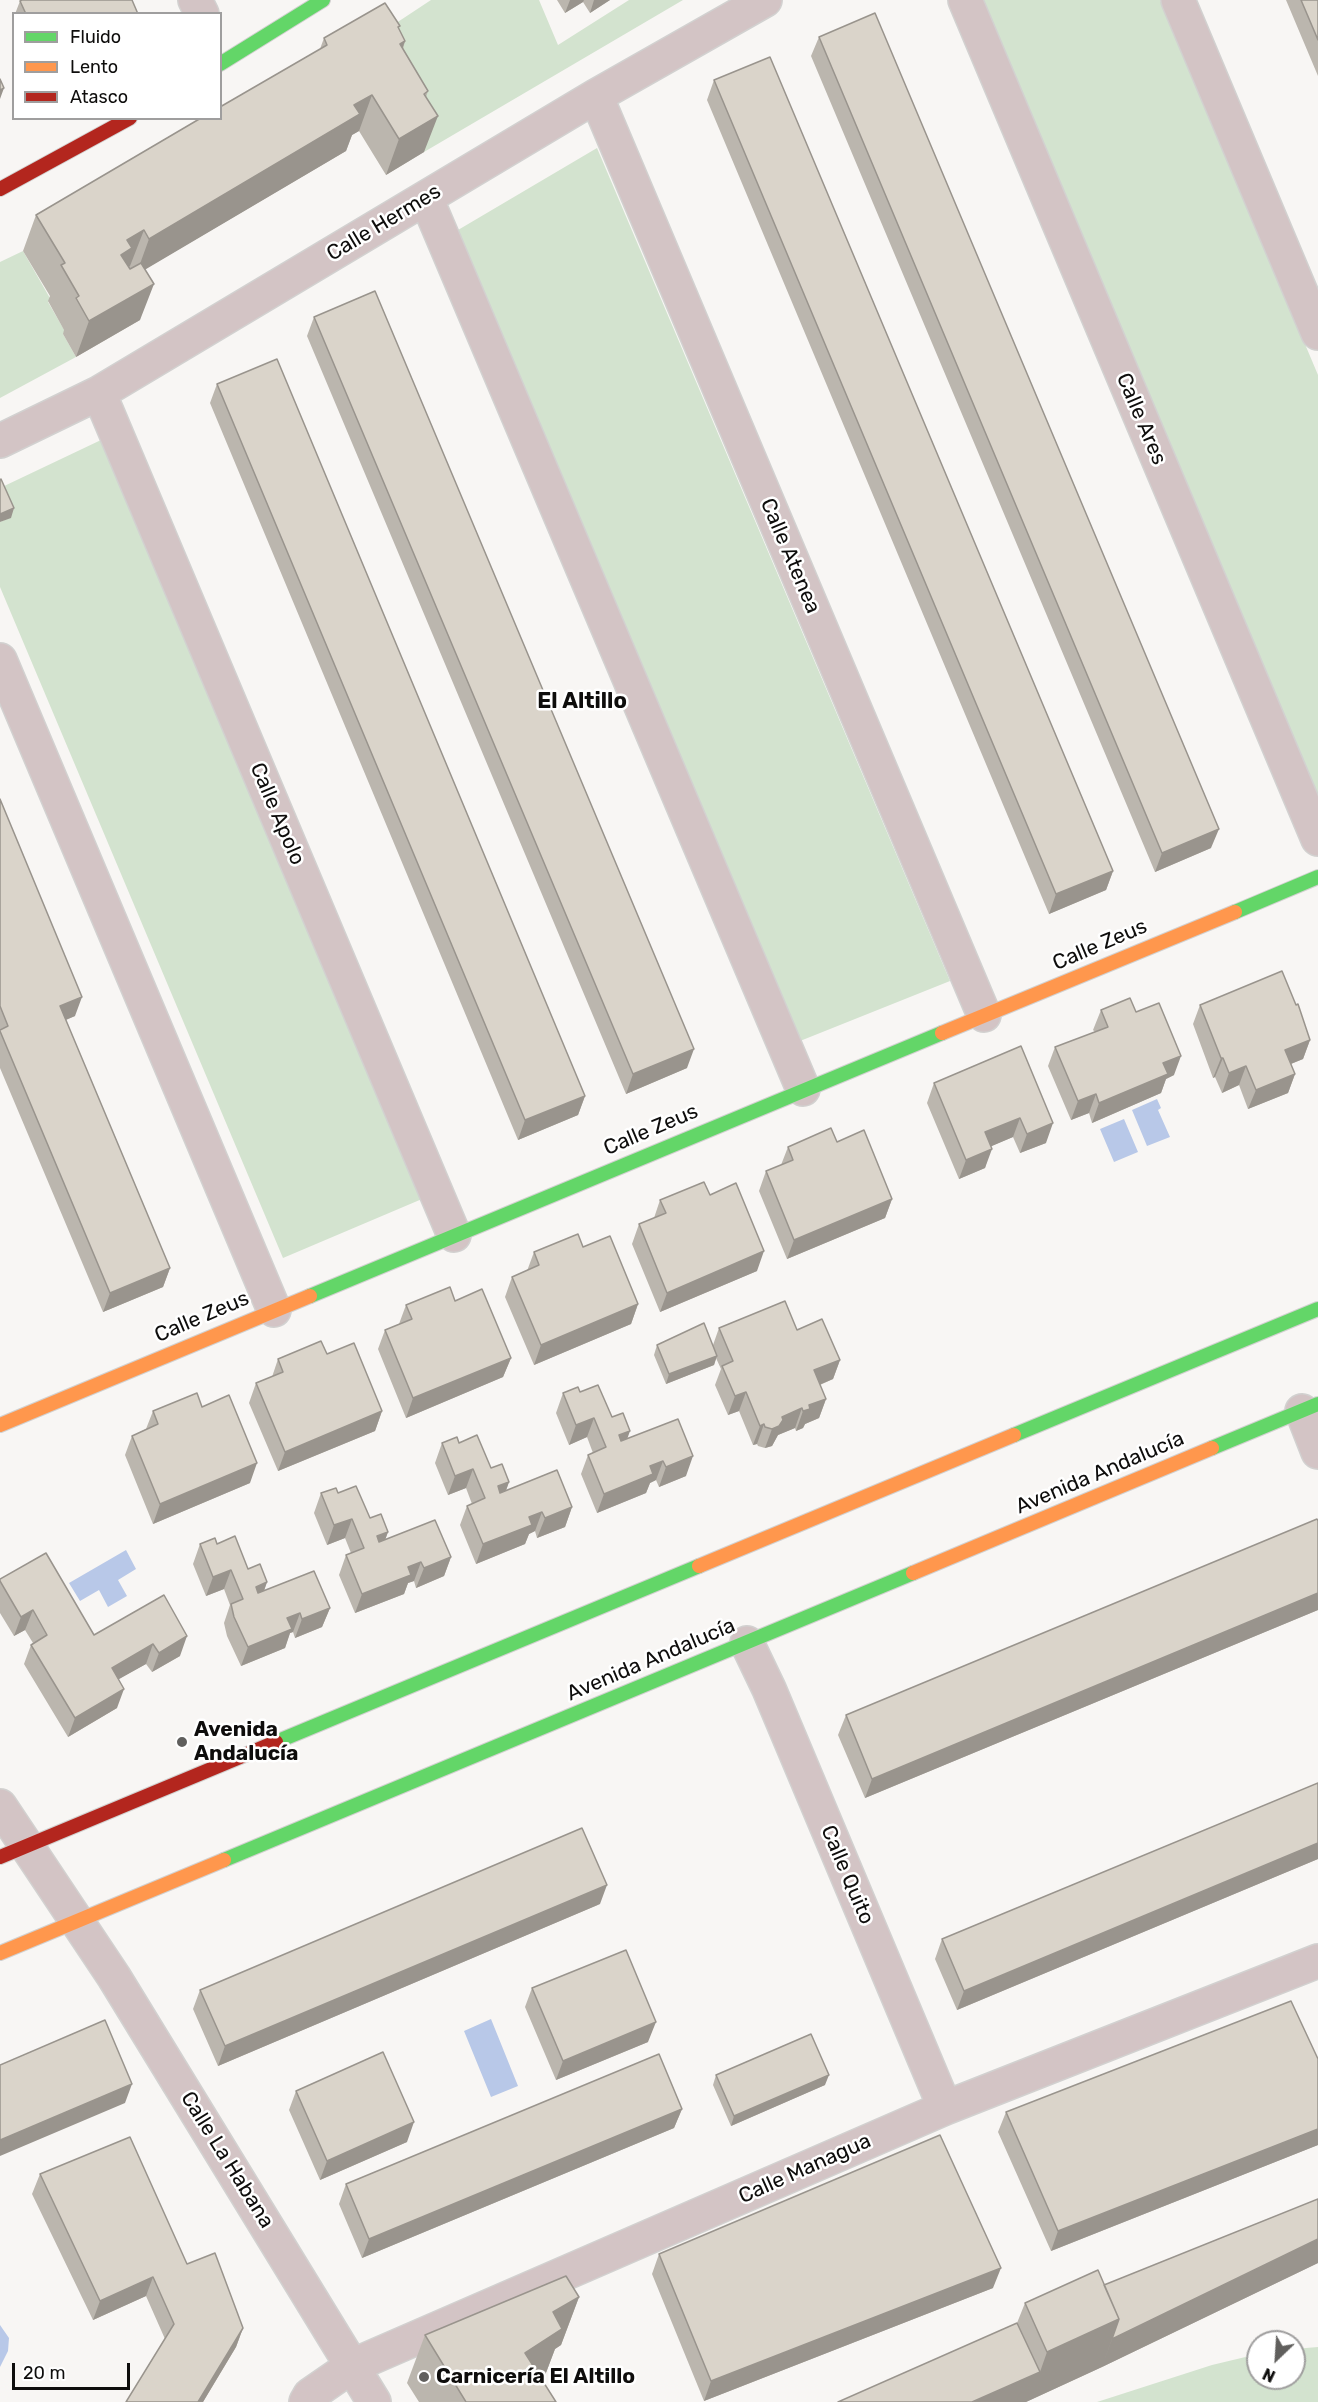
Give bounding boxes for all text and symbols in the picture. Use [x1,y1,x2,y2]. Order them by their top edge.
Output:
legend [12,12,222,120]
text: Fluido [70,26,121,48]
text: Lento [70,56,118,78]
text: Atasco [70,86,128,108]
street label: Calle Hermes [322,179,446,267]
street label: Calle Ares [1110,369,1172,469]
street label: Calle Atenea [755,495,825,617]
district label: El Altillo [537,689,627,715]
street label: Calle Apolo [244,759,310,869]
street label: Calle Zeus [1049,914,1151,976]
street label: Calle Zeus [600,1099,702,1161]
street label: Calle Zeus [151,1286,253,1348]
street label: Avenida Andalucía [1012,1426,1188,1520]
street label: Avenida Andalucía [563,1613,739,1707]
place label: Avenida Andalucía [194,1717,298,1767]
marker: Avenida Andalucía [175,1735,189,1749]
street label: Calle Quito [815,1822,879,1928]
street label: Calle La Habana [175,2087,279,2233]
street label: Calle Managua [735,2129,875,2209]
north arrow [1246,2330,1306,2390]
scale bar [15,2351,134,2389]
text: 20 m [23,2362,65,2384]
place label: Carnicería El Altillo [436,2364,635,2390]
text: N [1260,2364,1278,2386]
marker: Carnicería El Altillo [417,2370,431,2384]

